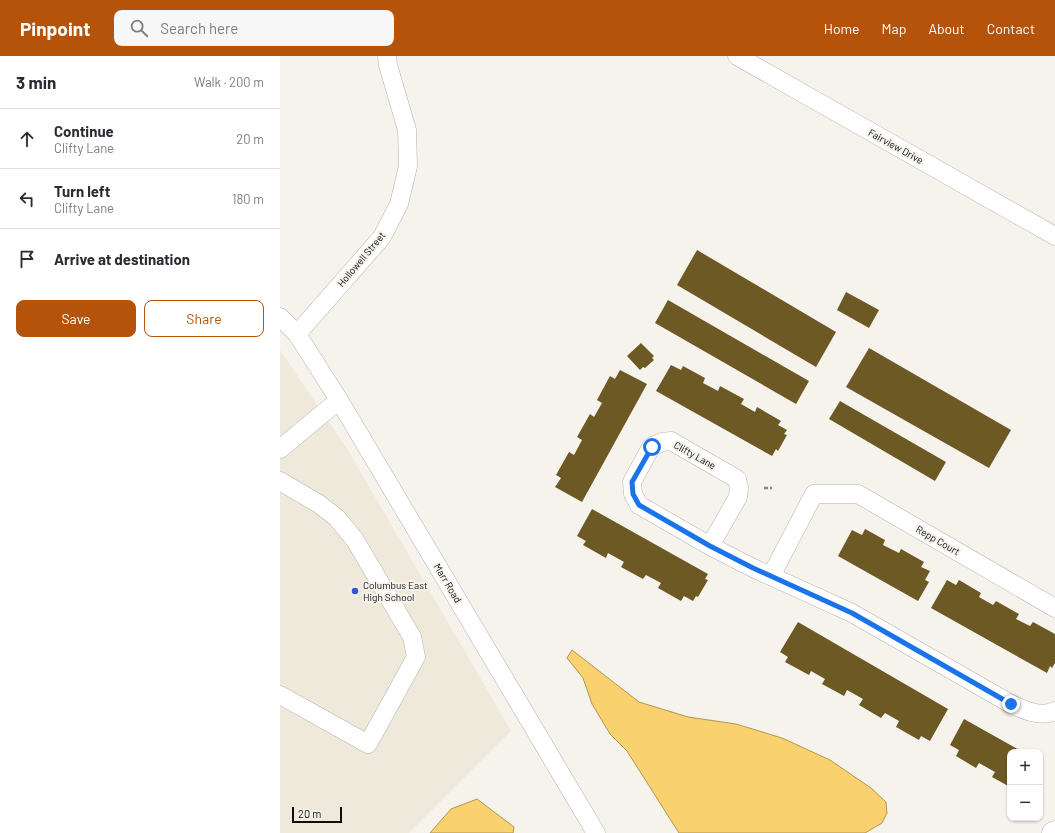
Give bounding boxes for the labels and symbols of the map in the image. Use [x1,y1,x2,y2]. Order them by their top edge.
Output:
street label: Fairview Drive [866,126,926,166]
street label: Hollowell Street [335,229,388,289]
route start [643,438,661,456]
street label: Clifty Lane [672,439,718,471]
street label: Repp Court [914,523,962,558]
street label: Marr Road [432,561,464,605]
place label: Columbus East High School [363,579,428,603]
marker: Columbus East High School [350,586,360,596]
route end [1002,695,1020,713]
scale bar [292,805,342,824]

